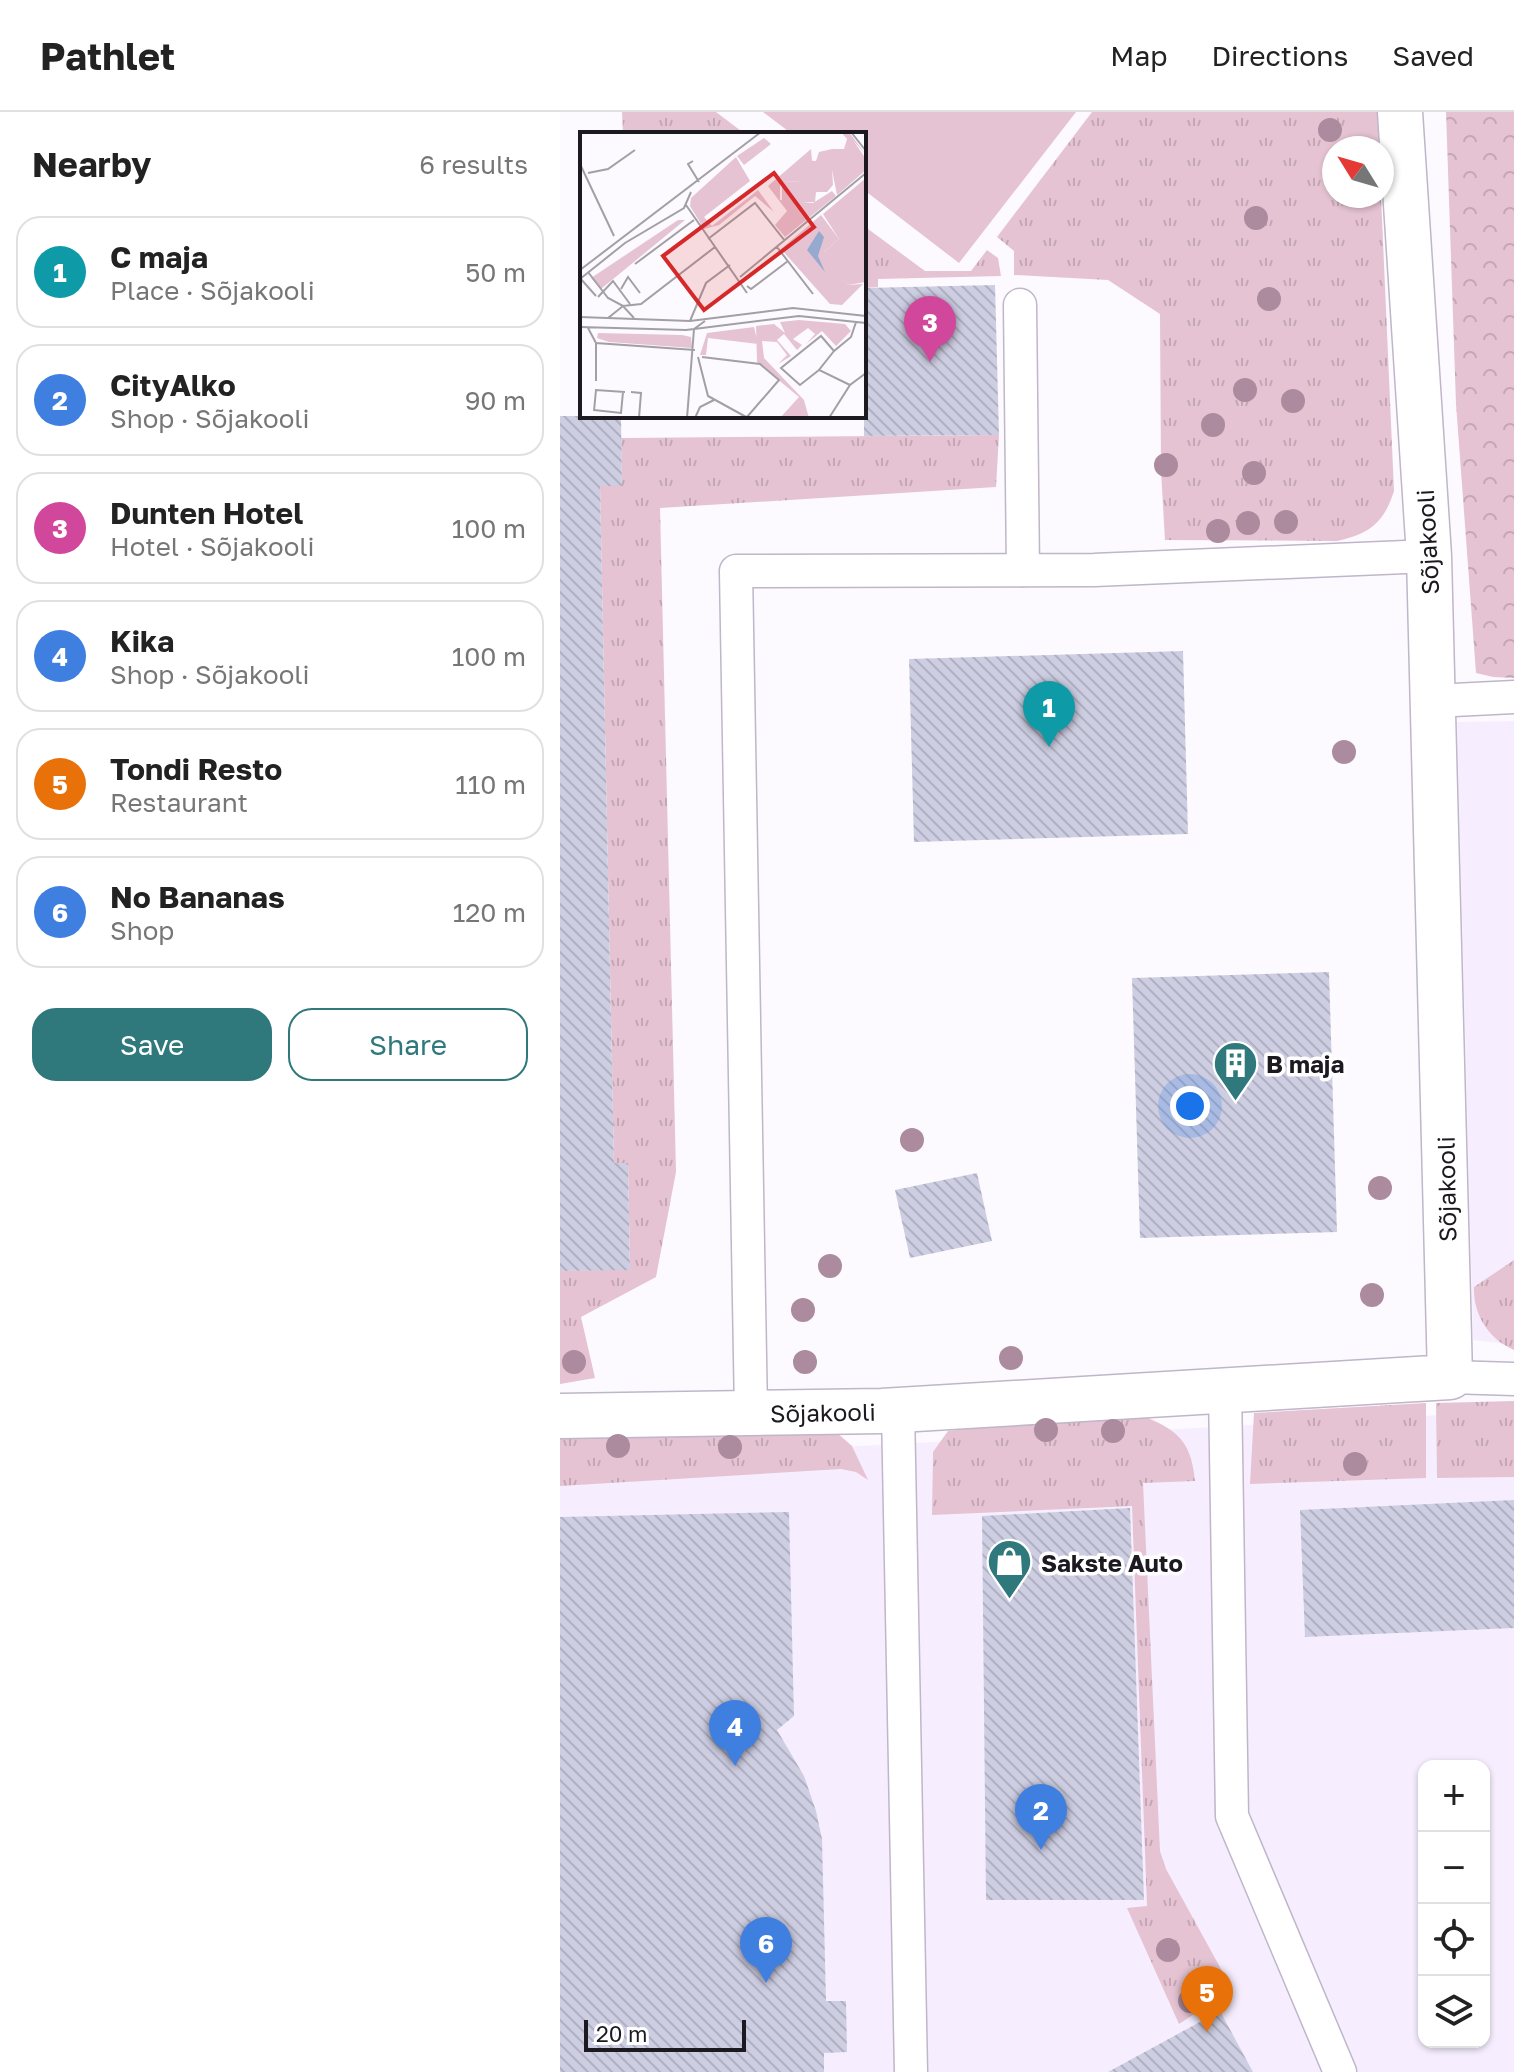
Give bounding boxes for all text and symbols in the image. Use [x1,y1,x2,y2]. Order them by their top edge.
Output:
text: Pathlet [40,33,175,78]
text: Map [1110,39,1167,72]
text: Directions [1211,39,1348,72]
text: Saved [1392,39,1474,72]
inset map [580,132,866,418]
north arrow [1322,136,1394,208]
text: Nearby [32,144,152,184]
text: 6 results [419,149,528,180]
text: C maja [110,239,208,275]
text: 1 [53,257,67,288]
text: 50 m [465,257,526,288]
text: Place · Sõjakooli [110,275,315,306]
pin: 3 [904,296,956,362]
text: CityAlko [110,367,236,403]
text: 2 [52,385,68,416]
text: 90 m [465,385,526,416]
text: Shop · Sõjakooli [110,403,310,434]
street label: Sõjakooli [1410,488,1444,596]
text: Dunten Hotel [110,495,303,531]
text: 3 [52,513,68,544]
text: 100 m [452,513,526,544]
text: Hotel · Sõjakooli [110,531,315,562]
text: Kika [110,623,174,659]
text: 4 [52,641,68,672]
text: 100 m [452,641,526,672]
text: Shop · Sõjakooli [110,659,310,690]
pin: 1 [1023,681,1075,747]
text: Tondi Resto [110,751,282,787]
text: 5 [52,769,68,800]
text: 110 m [455,769,526,800]
text: Restaurant [110,787,248,818]
text: No Bananas [110,879,285,915]
text: 6 [52,897,68,928]
text: 120 m [453,897,526,928]
text: Shop [110,915,174,946]
button: Save [32,1008,272,1081]
button: Share [288,1008,528,1081]
building icon: B maja [1211,1039,1259,1102]
place label: B maja [1266,1049,1344,1078]
your location [1170,1086,1210,1126]
street label: Sõjakooli [1431,1136,1461,1242]
street label: Sõjakooli [770,1397,876,1427]
shop icon: Sakste Auto [986,1538,1034,1601]
place label: Sakste Auto [1041,1548,1183,1577]
pin: 4 [709,1700,761,1766]
map controls [1418,1760,1490,2048]
button: + [1418,1760,1490,1832]
pin: 2 [1015,1784,1067,1850]
button: − [1418,1832,1490,1904]
button: locate [1418,1904,1490,1976]
pin: 6 [740,1917,792,1983]
pin: 5 [1181,1966,1233,2032]
button: layers [1418,1976,1490,2048]
scale bar [584,2016,746,2052]
text: 20 m [596,2020,647,2047]

